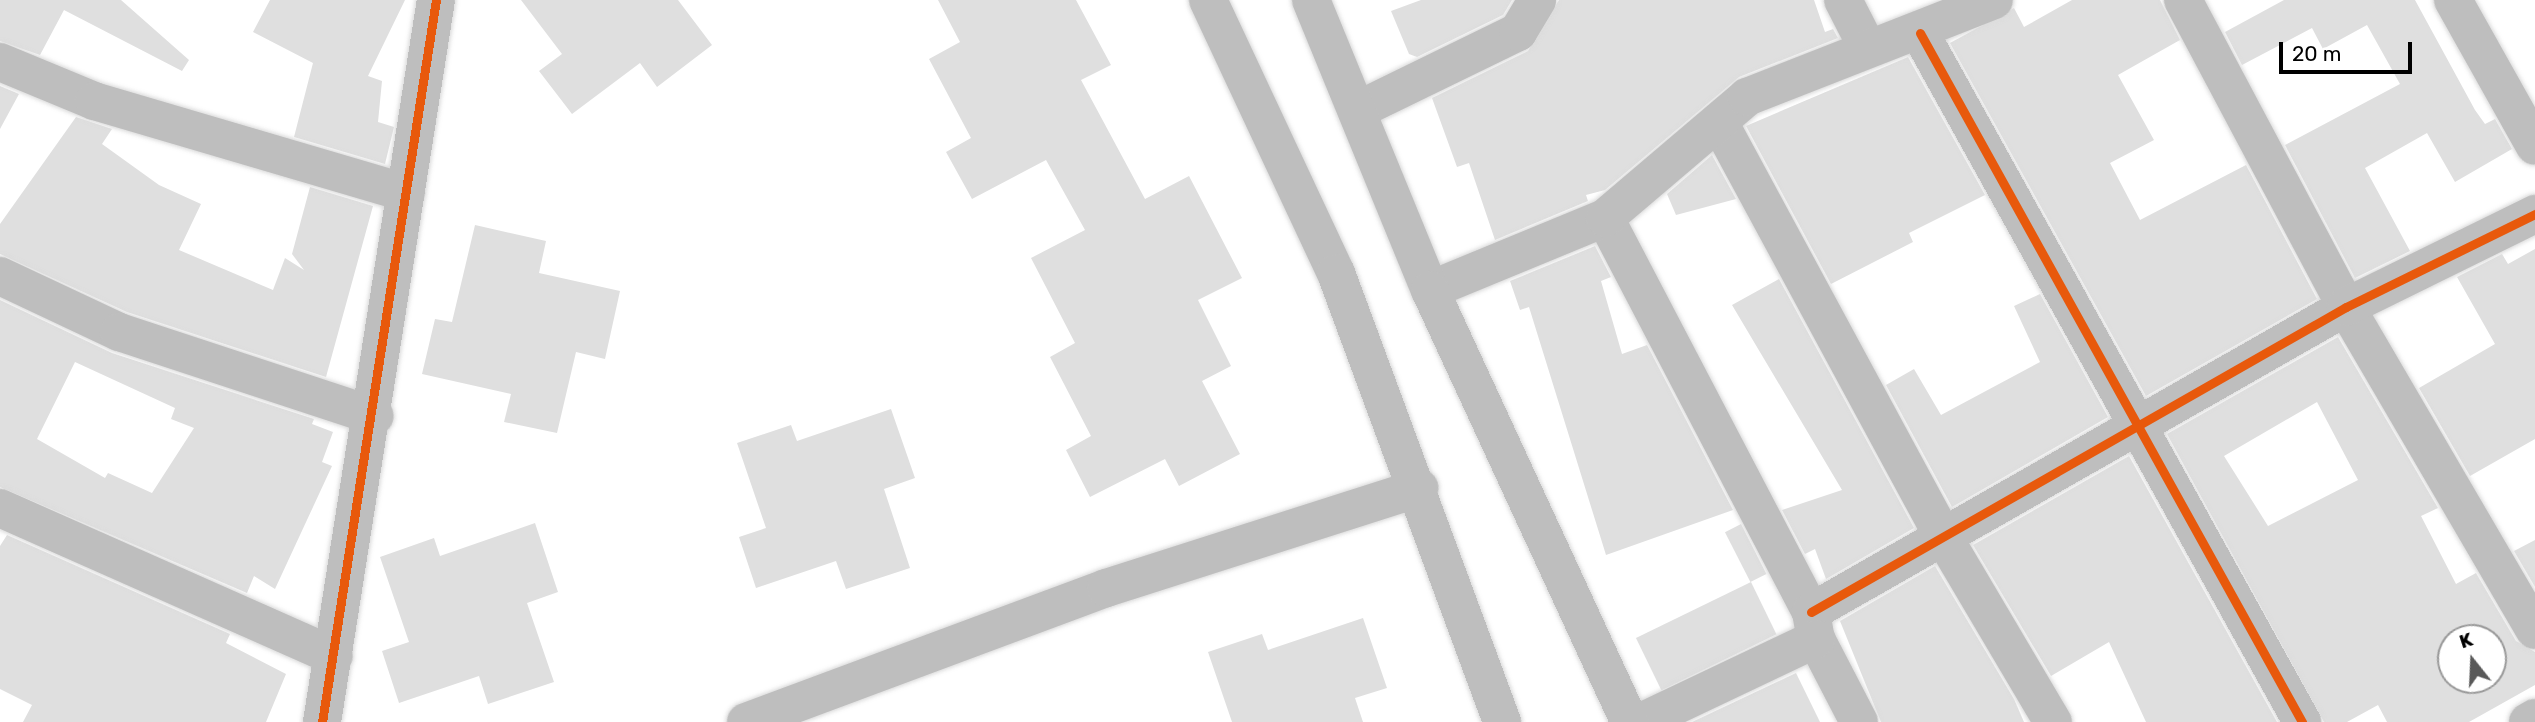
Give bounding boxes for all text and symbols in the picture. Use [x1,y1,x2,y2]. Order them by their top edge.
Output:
scale bar [2283,28,2416,72]
text: 20 m [2292,41,2341,66]
north arrow [2437,624,2507,694]
text: K [2456,628,2476,653]

